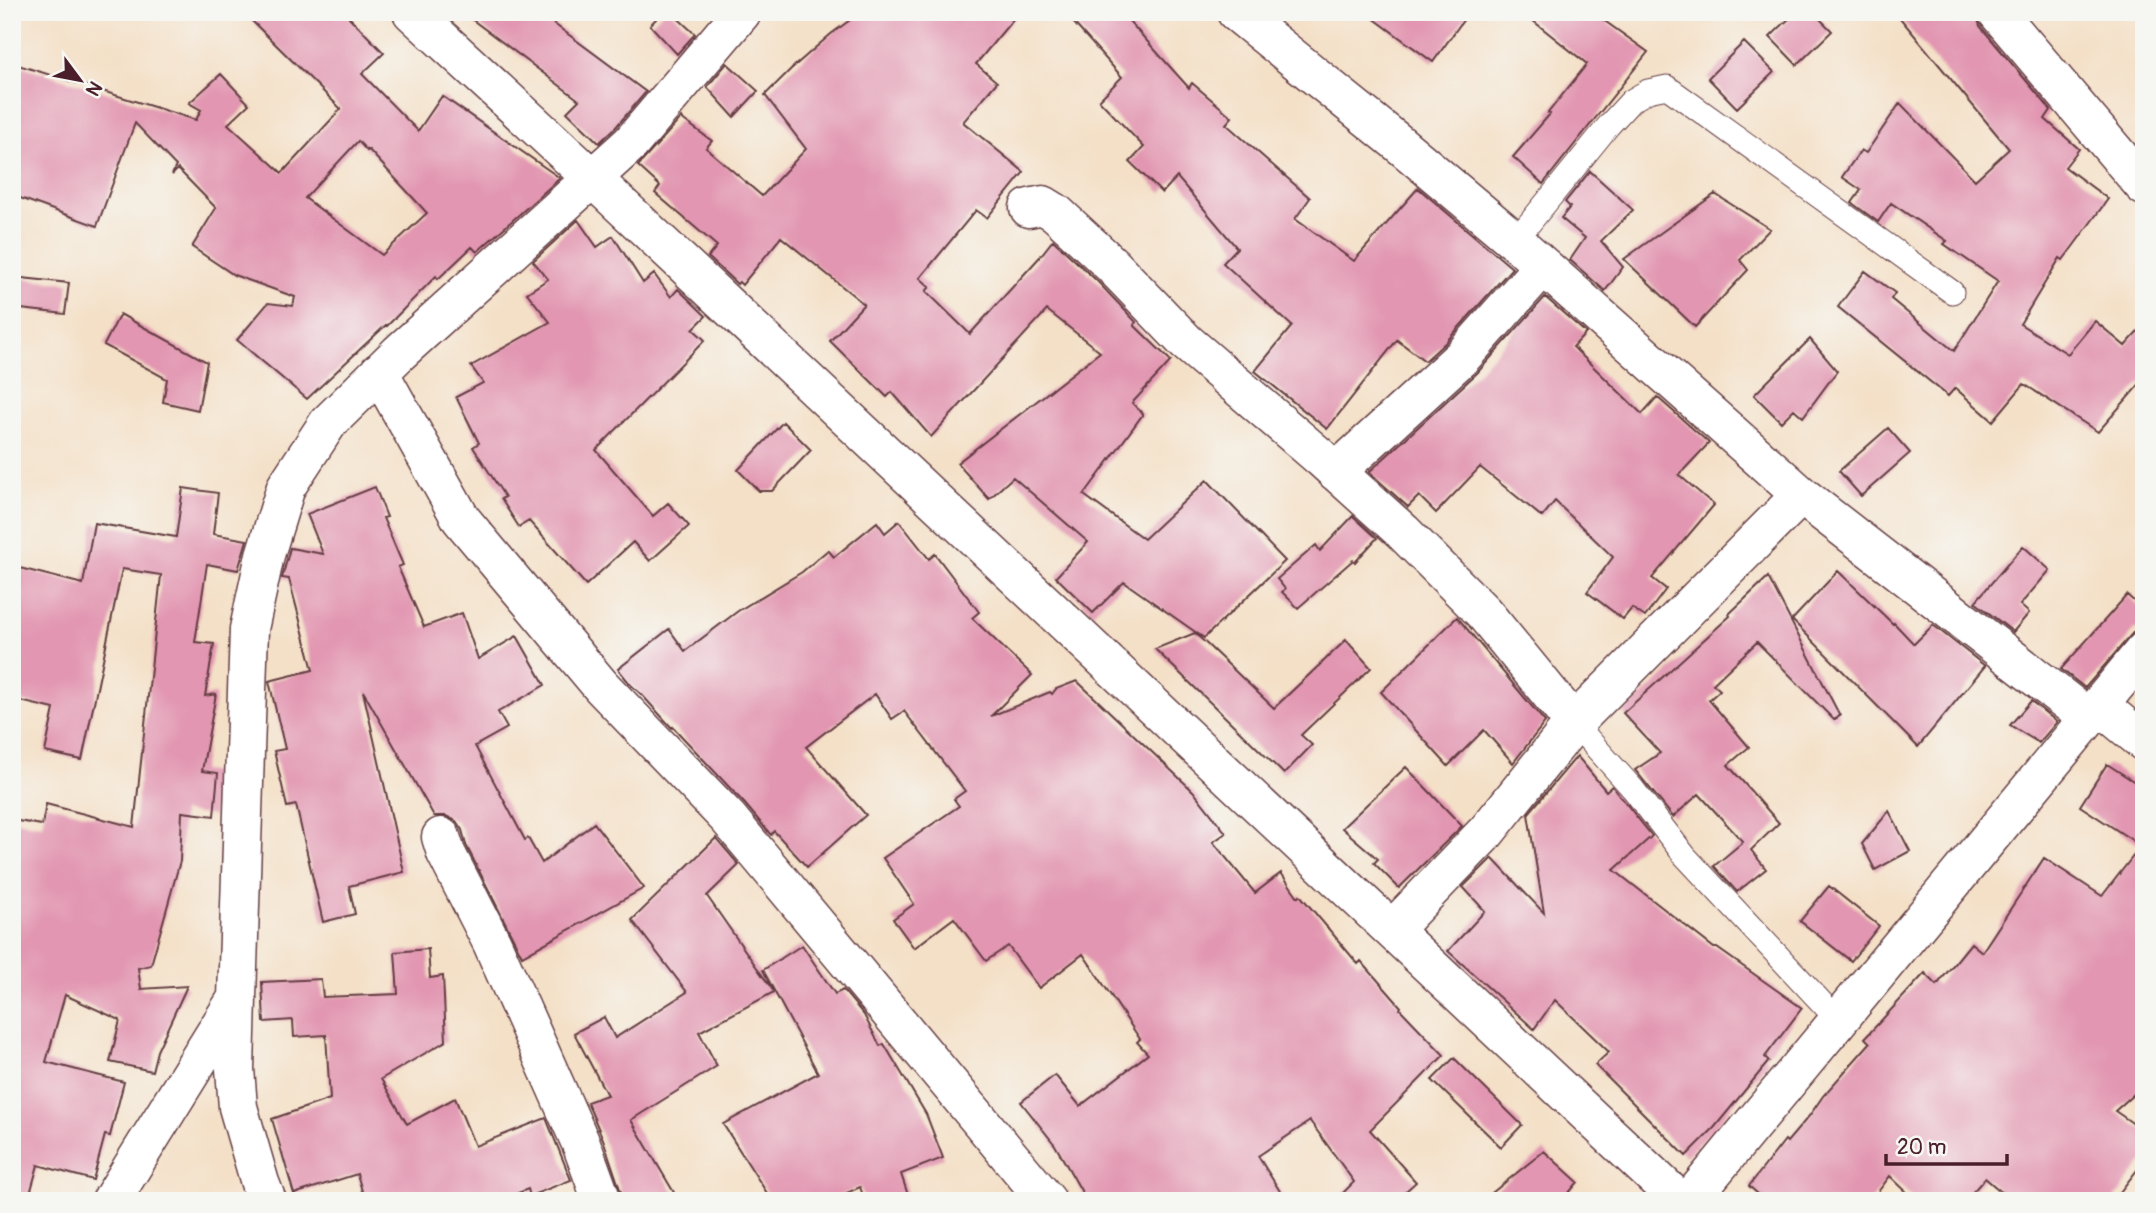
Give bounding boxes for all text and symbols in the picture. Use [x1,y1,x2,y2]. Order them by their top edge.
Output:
north arrow [46,46,116,116]
text: N [80,77,107,100]
scale bar [1886,1122,2007,1166]
text: 20 m [1897,1134,1946,1161]

